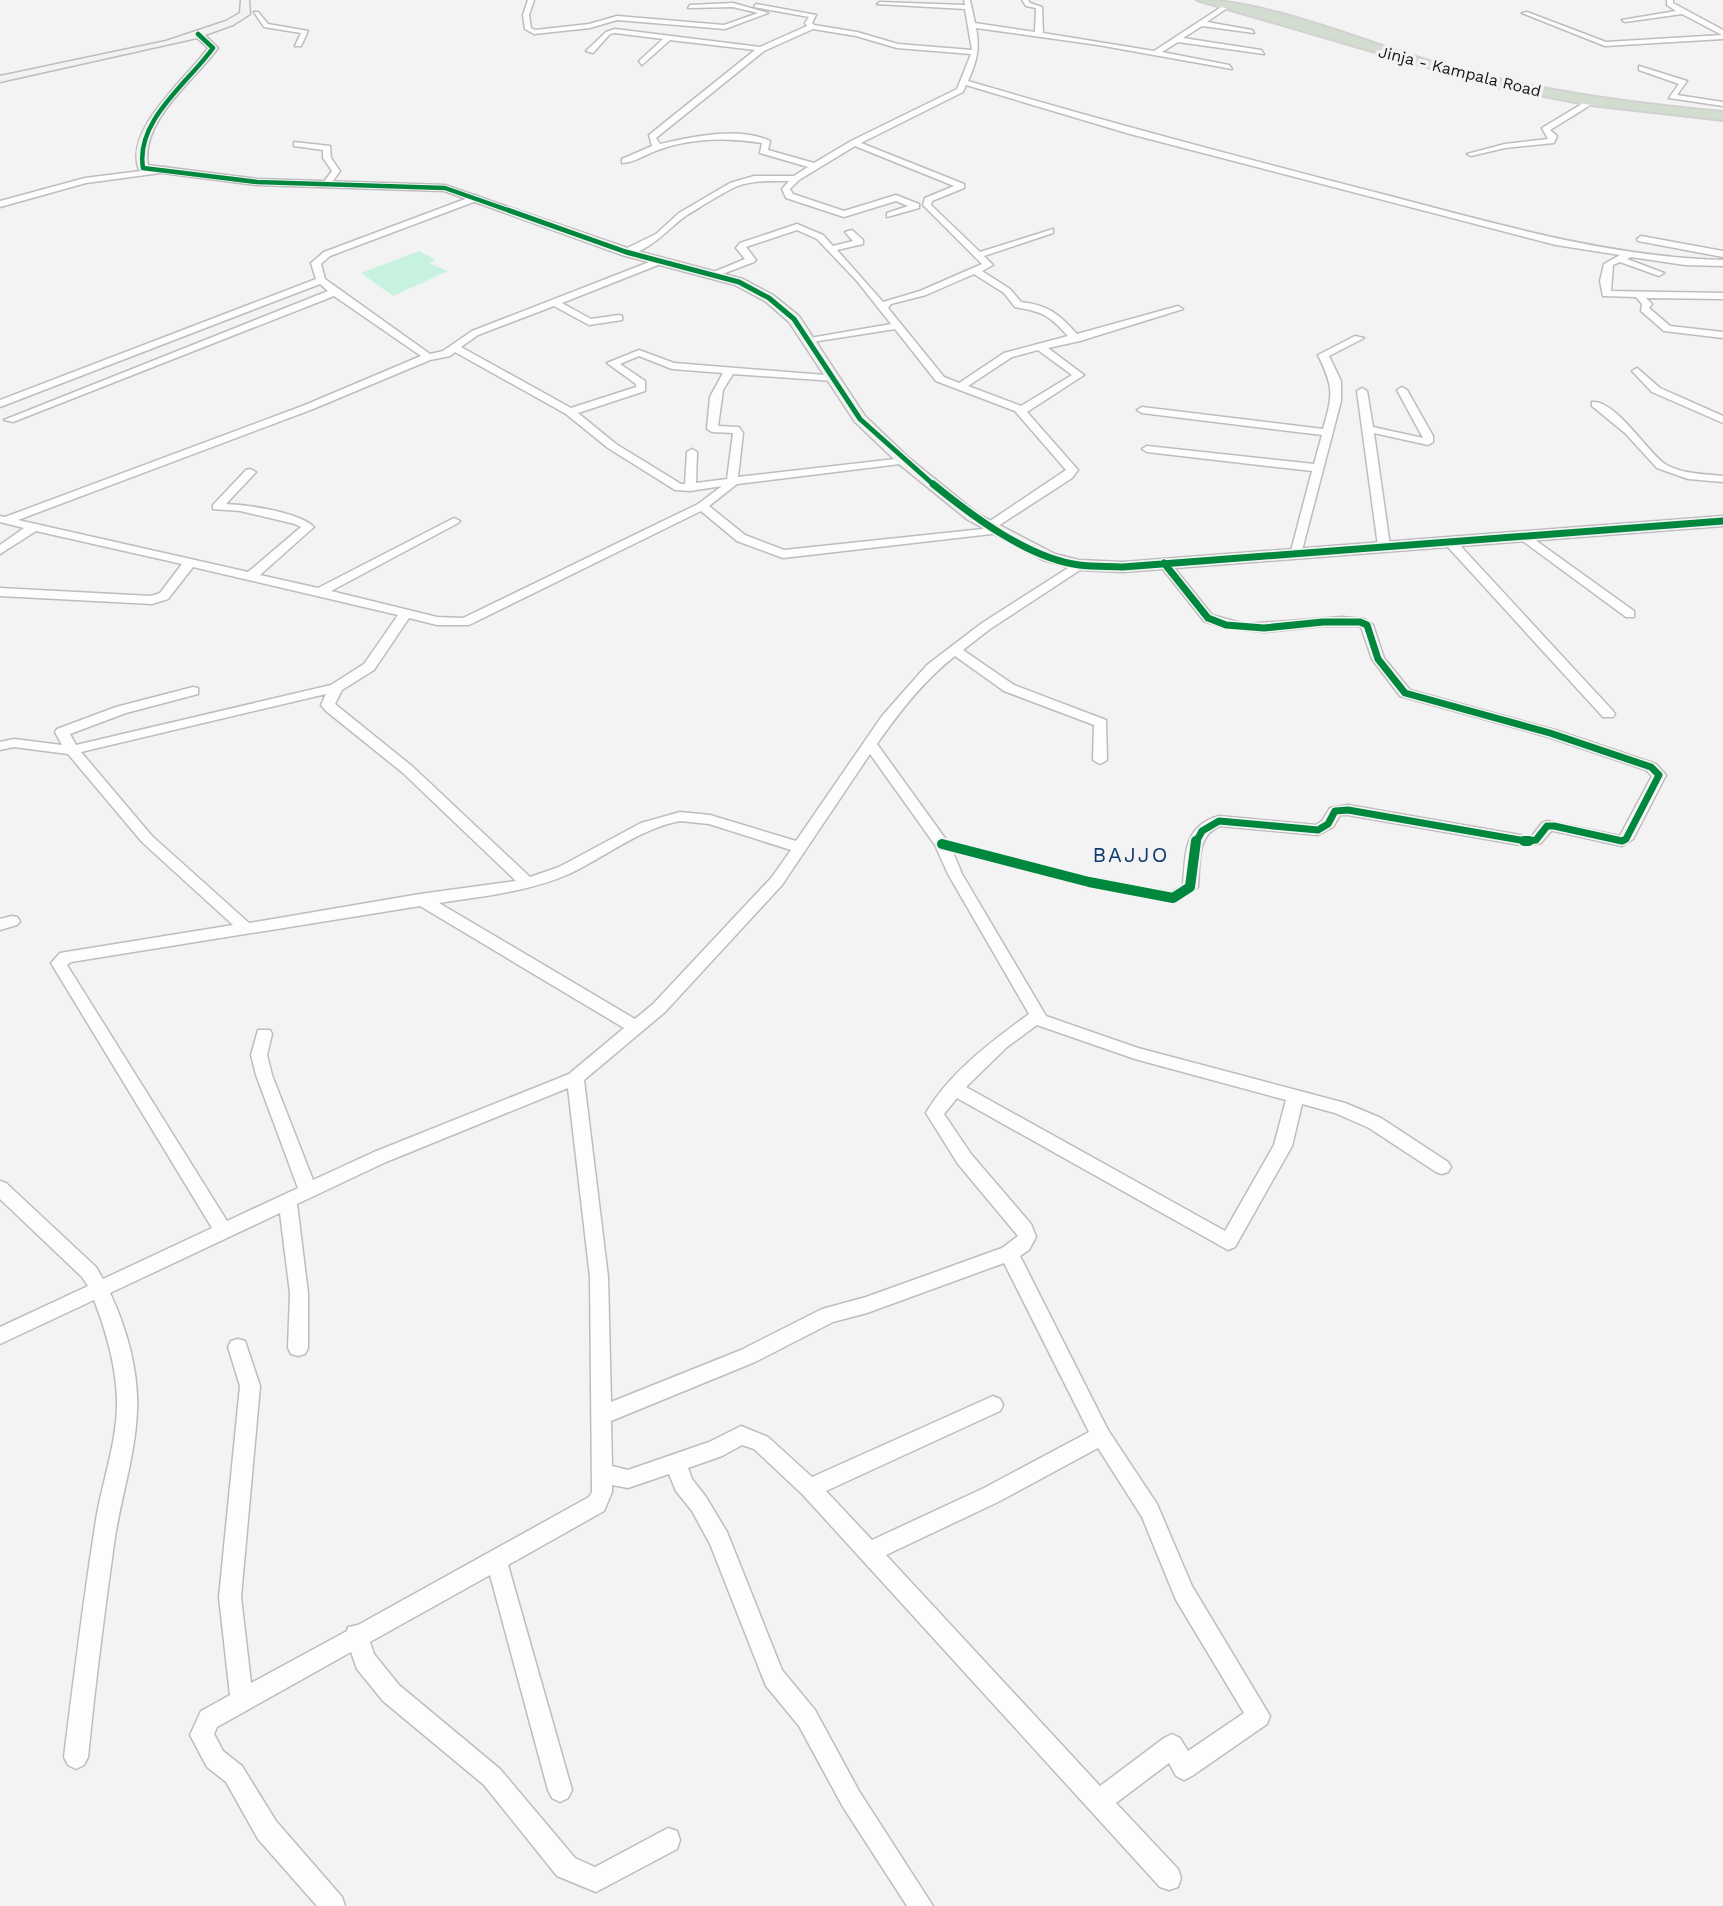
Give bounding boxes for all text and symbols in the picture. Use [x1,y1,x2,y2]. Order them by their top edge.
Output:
street label: Jinja - Kampala Road [1377,42,1543,101]
district label: BAJJO [1093,842,1169,867]

